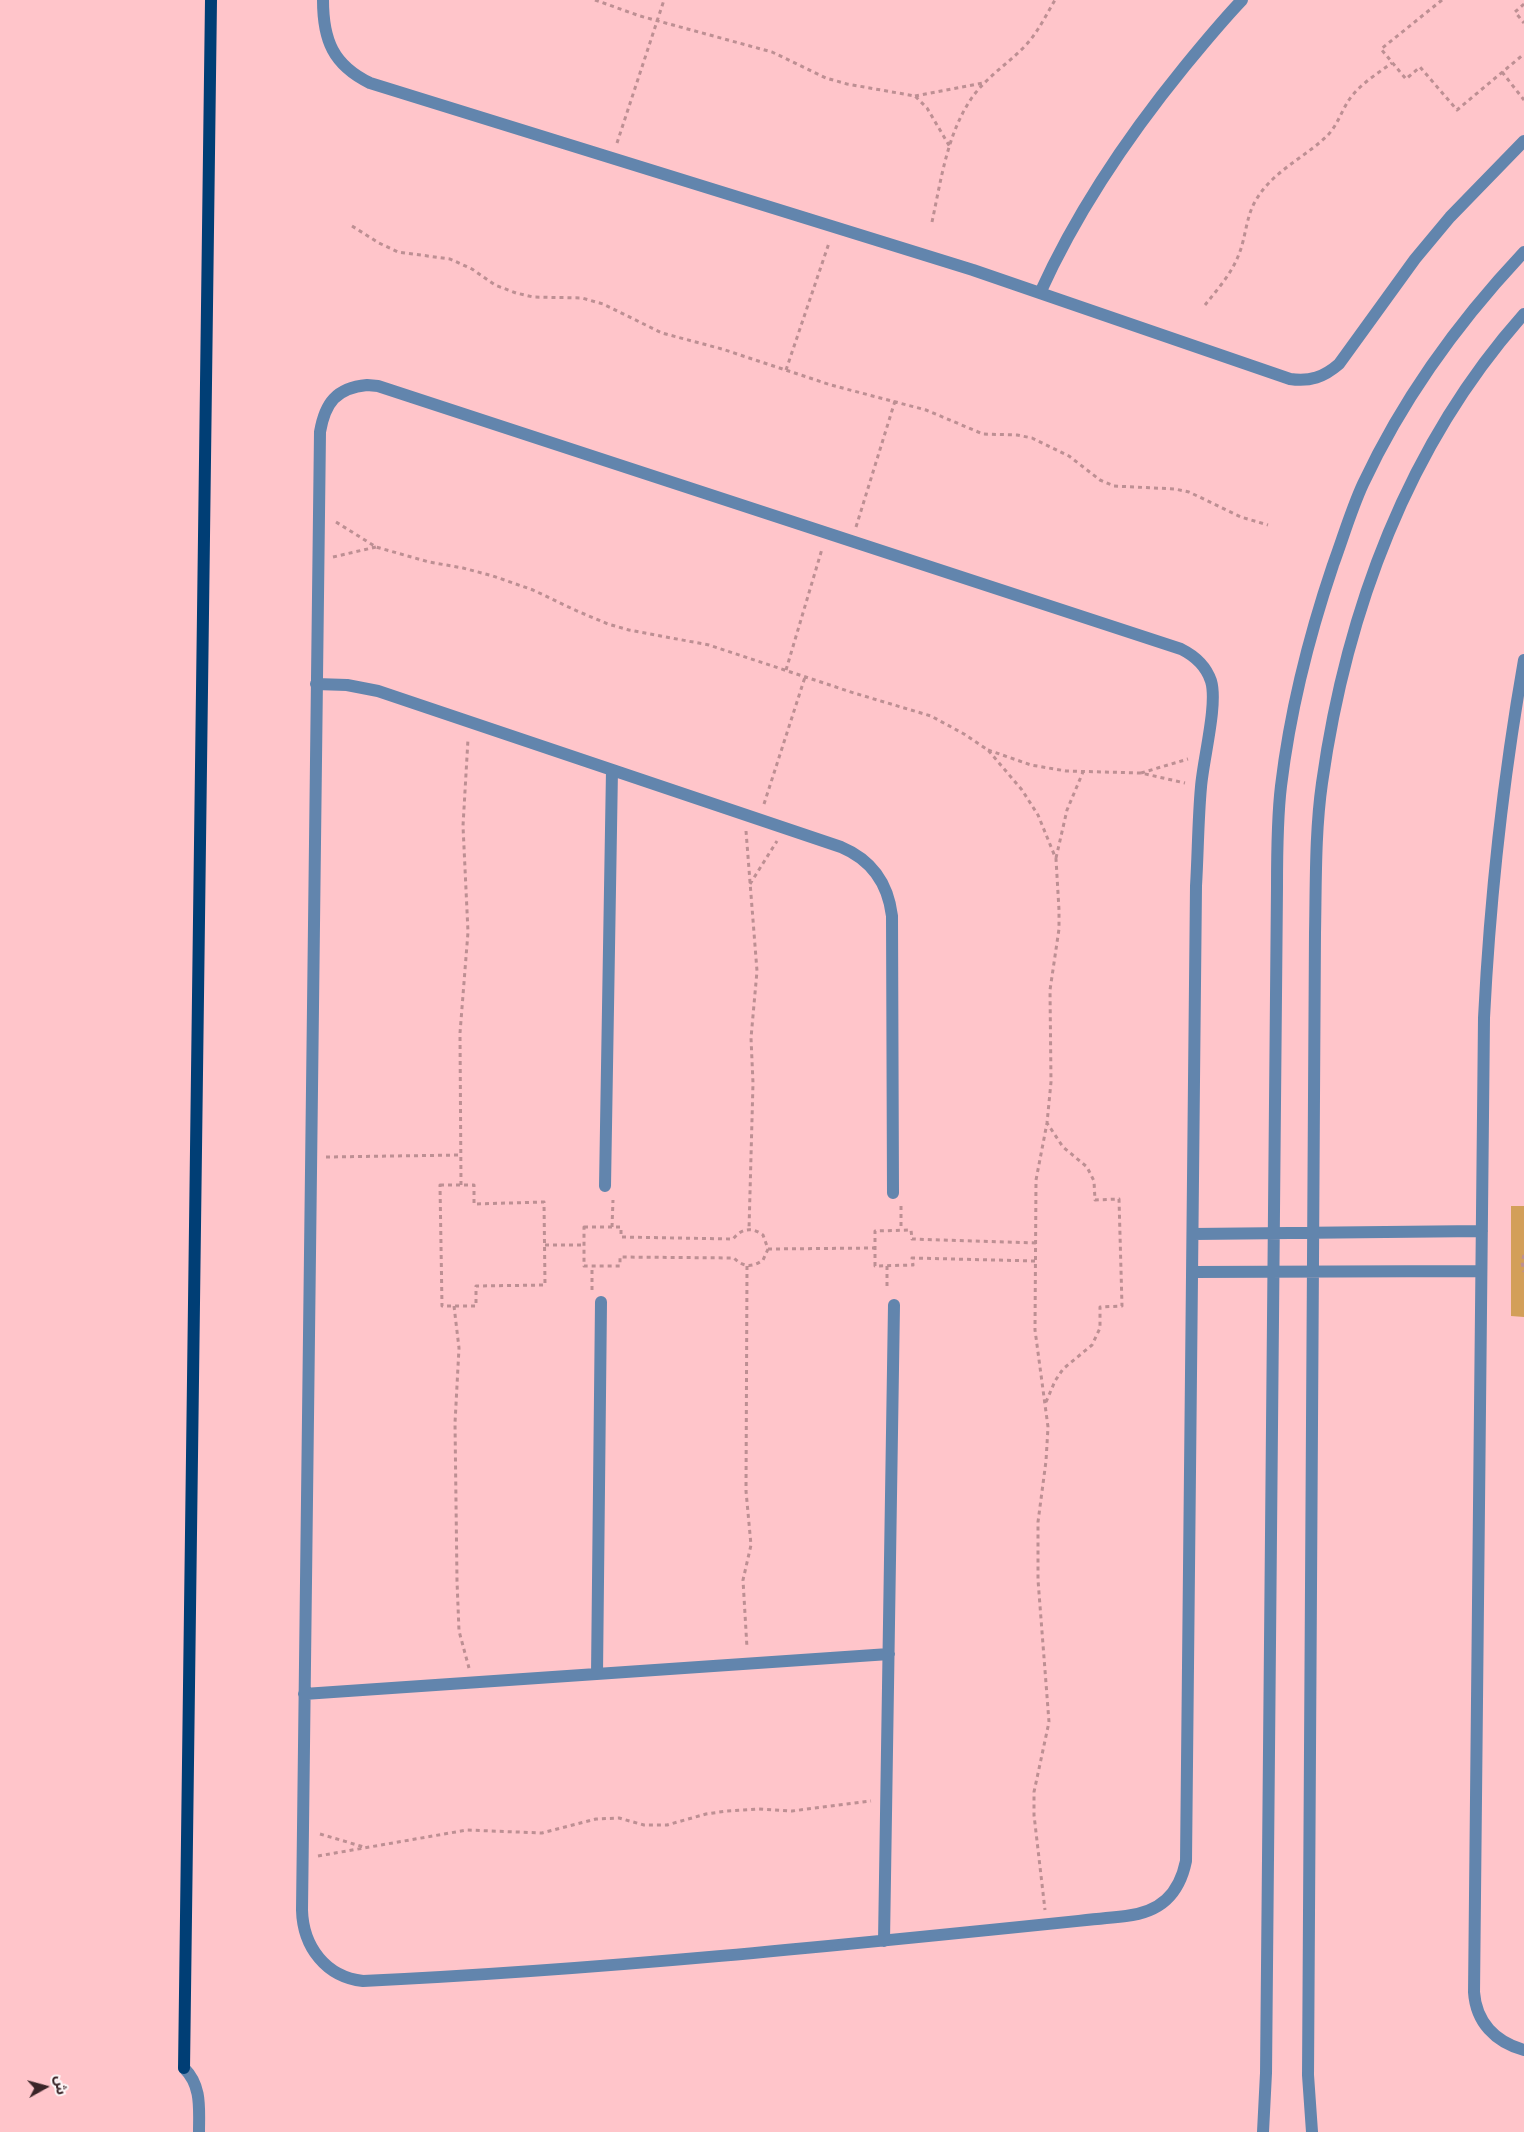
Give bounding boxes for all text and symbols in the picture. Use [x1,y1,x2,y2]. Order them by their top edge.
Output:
north arrow [20,2062,70,2112]
text: ش [52,2075,68,2096]

